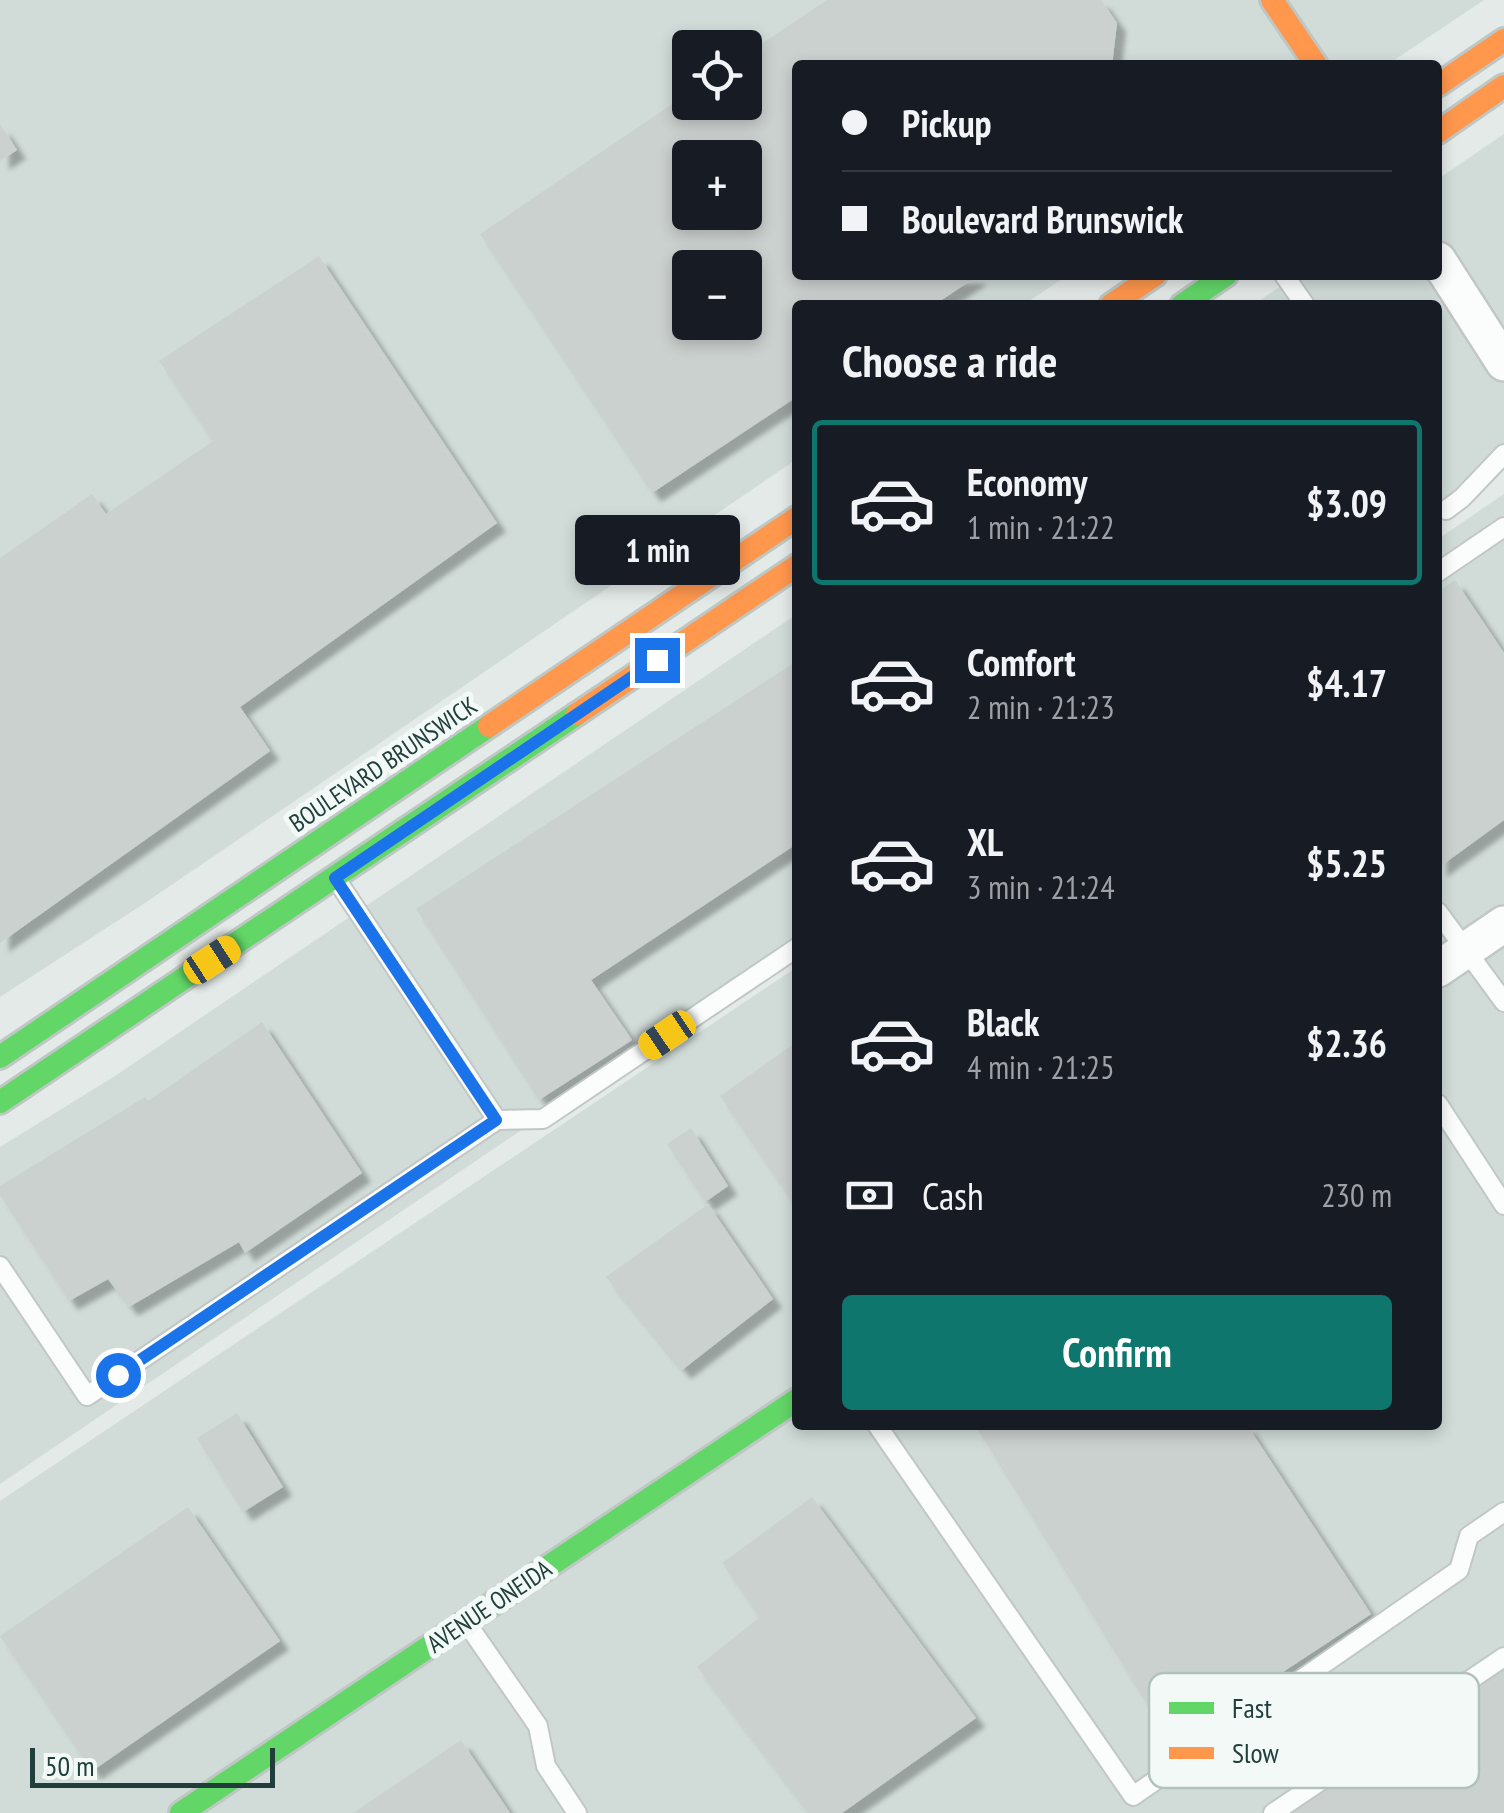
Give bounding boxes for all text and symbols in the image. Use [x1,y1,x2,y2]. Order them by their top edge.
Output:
map controls [672,30,762,340]
button: locate [672,30,762,120]
text: Pickup [902,98,992,147]
button: + [672,140,762,230]
text: Boulevard Brunswick [902,194,1184,243]
button: − [672,250,762,340]
text: Choose a ride [842,331,1057,389]
text: Economy [967,457,1087,506]
icon: car [847,458,937,548]
text: $3.09 [1306,478,1387,527]
text: 1 min · 21:22 [967,506,1115,548]
callout: 1 min [574,515,740,585]
text: 1 min [625,529,690,571]
text: Comfort [967,637,1076,686]
route end [635,638,680,683]
icon: car [847,638,937,728]
text: $4.17 [1306,658,1387,707]
text: 2 min · 21:23 [967,686,1115,728]
street label: BOULEVARD BRUNSWICK [283,689,483,839]
text: XL [967,817,1003,866]
icon: car [847,818,937,908]
text: $5.25 [1306,838,1387,887]
text: 3 min · 21:24 [967,866,1115,908]
car [179,931,245,989]
text: Black [967,997,1040,1046]
icon: car [847,998,937,1088]
car [634,1006,700,1064]
text: $2.36 [1306,1018,1387,1067]
text: 4 min · 21:25 [967,1046,1115,1088]
icon: cash [842,1168,897,1223]
text: Cash [922,1171,984,1220]
text: 230 m [1321,1174,1392,1216]
button: Confirm [842,1295,1392,1410]
route start [96,1353,141,1398]
street label: AVENUE ONEIDA [420,1552,558,1659]
legend [1149,1673,1479,1788]
text: Fast [1232,1689,1272,1726]
text: Slow [1232,1734,1279,1771]
scale bar [30,1743,275,1788]
text: 50 m [45,1747,94,1784]

